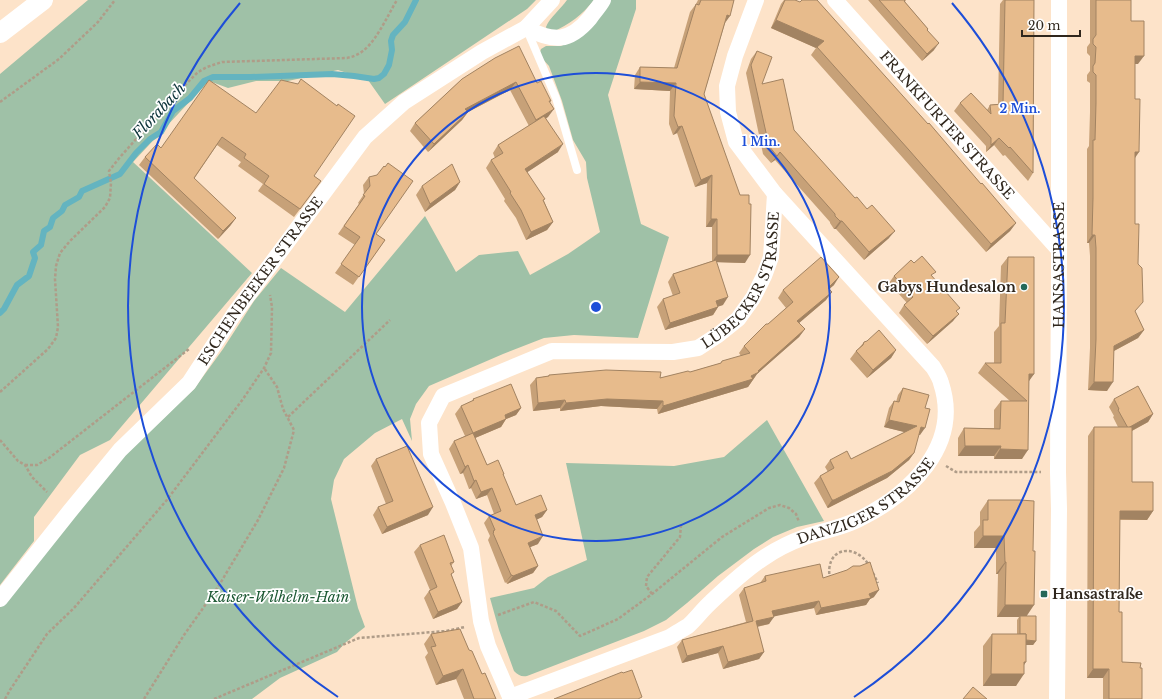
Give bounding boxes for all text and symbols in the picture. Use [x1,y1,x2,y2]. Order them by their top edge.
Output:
scale bar [1022,12,1080,38]
text: 20 m [1028,18,1060,33]
street label: FRANKFURTER STRASSE [876,47,1018,203]
water label: Florabach [127,79,189,143]
text: 2 Min. [1000,101,1040,116]
text: 1 Min. [742,134,780,149]
street label: ESCHENBEEKER STRASSE [194,193,327,369]
street label: HANSASTRASSE [1050,202,1068,328]
street label: LÜBECKER STRASSE [698,211,783,352]
place label: Gabys Hundesalon [878,278,1016,296]
marker: Gabys Hundesalon [1019,282,1029,292]
centre of rings [589,300,603,314]
street label: DANZIGER STRASSE [794,454,938,548]
place label: Hansastraße [1052,585,1143,603]
park label: Kaiser-Wilhelm-Hain [206,588,350,606]
marker: Hansastraße [1039,589,1049,599]

